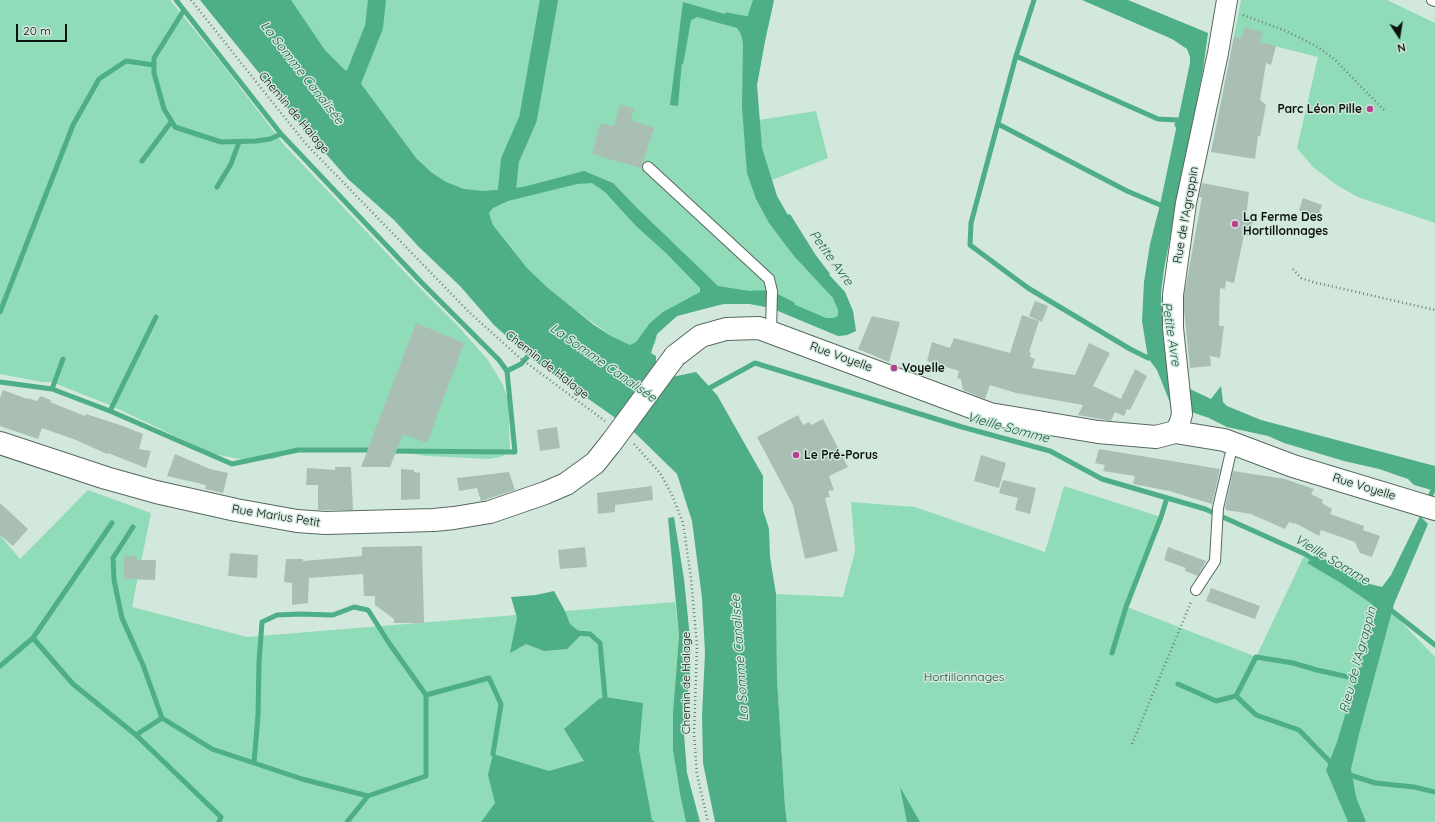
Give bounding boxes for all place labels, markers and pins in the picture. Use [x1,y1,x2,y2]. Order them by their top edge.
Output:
place label: Parc Léon Pille [1277,102,1362,116]
marker: Parc Léon Pille [1365,104,1375,114]
place label: La Ferme Des Hortillonnages [1243,210,1328,238]
marker: La Ferme Des Hortillonnages [1230,219,1240,229]
place label: Voyelle [902,361,945,375]
marker: Voyelle [889,363,899,373]
place label: Le Pré-Porus [804,448,878,462]
marker: Le Pré-Porus [791,450,801,460]

